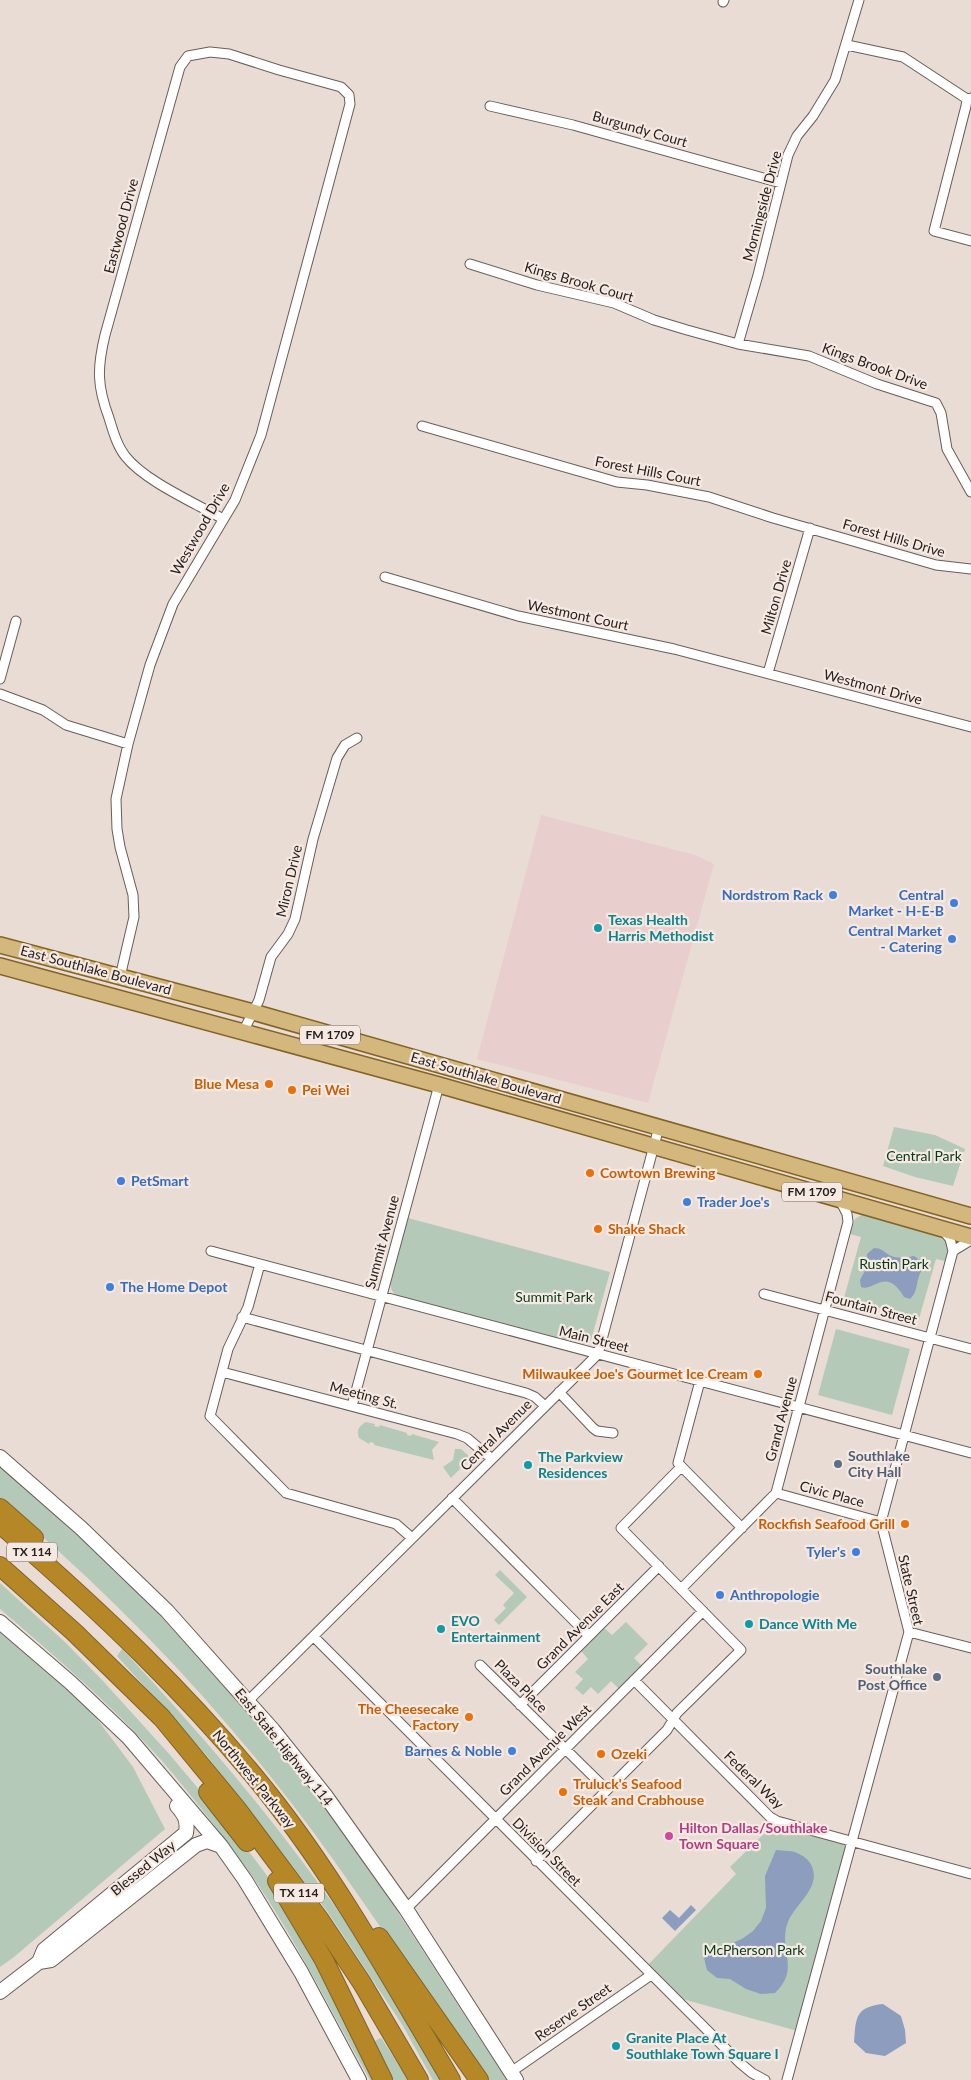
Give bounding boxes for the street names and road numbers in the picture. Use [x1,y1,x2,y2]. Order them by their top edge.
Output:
street label: Burgundy Court [591,107,690,150]
street label: Morningside Drive [739,149,784,263]
street label: Eastwood Drive [100,177,141,275]
street label: Kings Brook Court [523,258,636,305]
street label: Kings Brook Drive [820,339,930,393]
street label: Forest Hills Court [594,452,702,489]
street label: Westwood Drive [166,480,233,578]
street label: Forest Hills Drive [841,515,947,560]
street label: Milton Drive [757,557,794,636]
street label: Westmont Court [526,595,630,634]
street label: Westmont Drive [822,665,924,708]
street label: Miron Drive [272,843,305,919]
street label: East Southlake Boulevard [19,941,173,998]
road number: FM 1709 [300,1026,360,1044]
street label: East Southlake Boulevard [409,1048,563,1107]
road number: FM 1709 [782,1182,842,1202]
street label: Summit Avenue [361,1193,402,1291]
street label: Fountain Street [823,1287,919,1328]
street label: Main Street [557,1322,631,1355]
street label: Grand Avenue [761,1375,800,1463]
street label: Meeting St. [328,1377,400,1412]
street label: Central Avenue [456,1395,535,1474]
street label: Civic Place [798,1477,866,1510]
road number: TX 114 [7,1542,57,1561]
street label: State Street [895,1553,928,1627]
street label: Grand Avenue East [532,1578,627,1673]
street label: Plaza Place [491,1656,551,1716]
street label: East State Highway 114 [232,1684,337,1809]
street label: Grand Avenue West [495,1700,594,1799]
street label: Northwest Parkway [210,1726,300,1832]
street label: Federal Way [721,1747,788,1813]
street label: Division Street [509,1814,585,1890]
street label: Blessed Way [107,1836,179,1899]
road number: TX 114 [274,1884,324,1902]
street label: Reserve Street [531,1979,614,2044]

